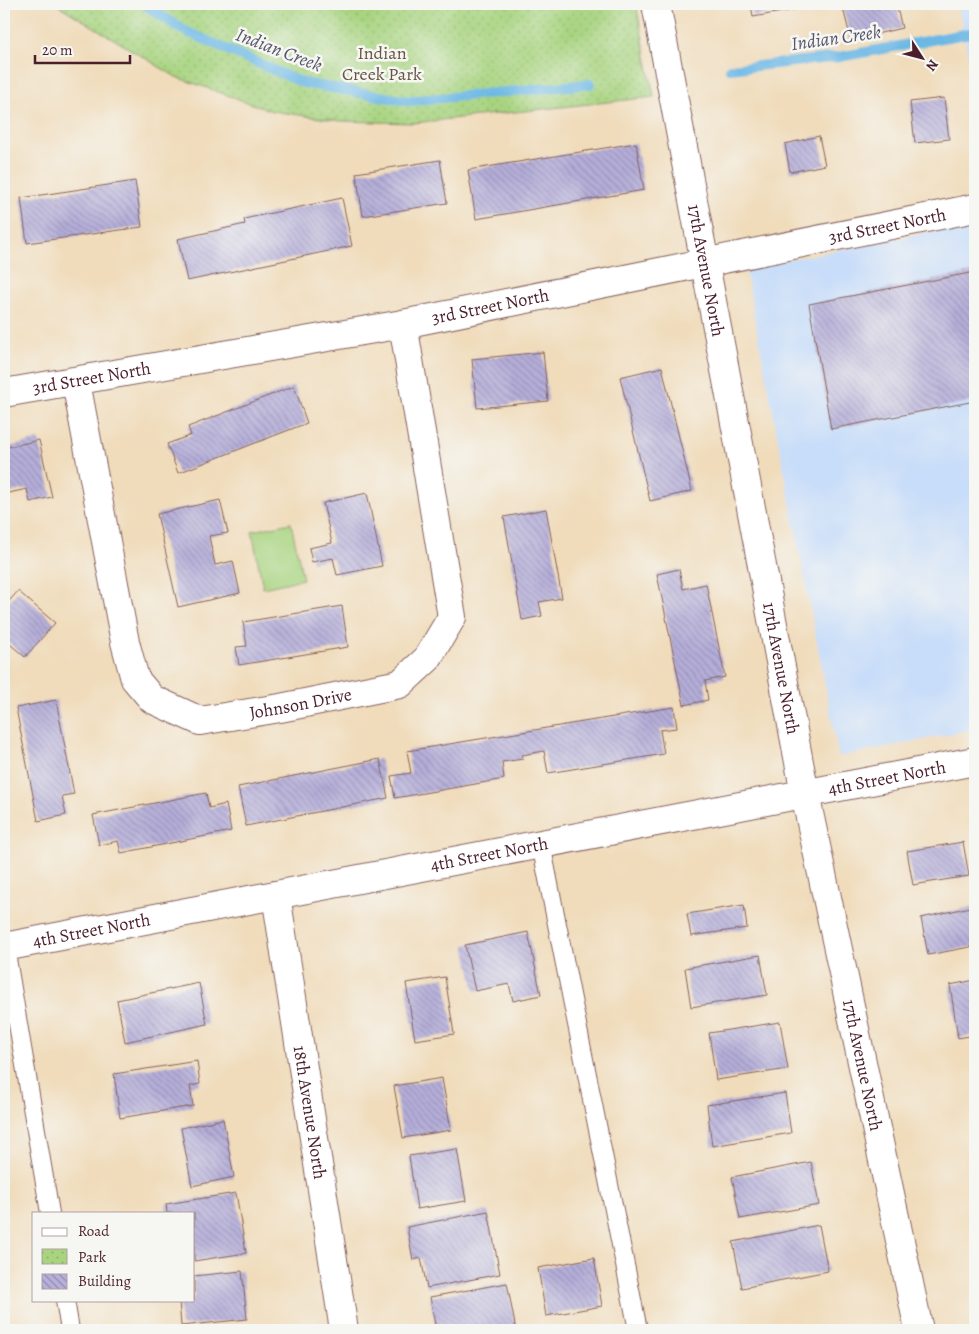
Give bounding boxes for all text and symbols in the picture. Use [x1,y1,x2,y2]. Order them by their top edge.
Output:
water label: Indian Creek [789,19,883,57]
water label: Indian Creek [232,22,326,78]
scale bar [35,32,130,64]
north arrow [896,32,946,82]
text: 20 m [42,40,73,60]
park label: Indian Creek Park [342,41,422,86]
text: N [921,56,943,75]
street label: 17th Avenue North [682,202,731,339]
street label: 3rd Street North [826,202,948,249]
street label: 3rd Street North [429,283,552,330]
street label: 3rd Street North [31,356,153,400]
street label: 17th Avenue North [757,600,806,737]
street label: Johnson Drive [248,682,354,725]
street label: 4th Street North [826,755,948,801]
street label: 4th Street North [428,831,550,877]
street label: 4th Street North [31,907,153,953]
street label: 17th Avenue North [837,997,888,1133]
street label: 18th Avenue North [288,1044,332,1181]
legend [32,1212,195,1302]
text: Road [78,1221,110,1241]
text: Park [78,1247,107,1267]
text: Building [78,1271,131,1291]

